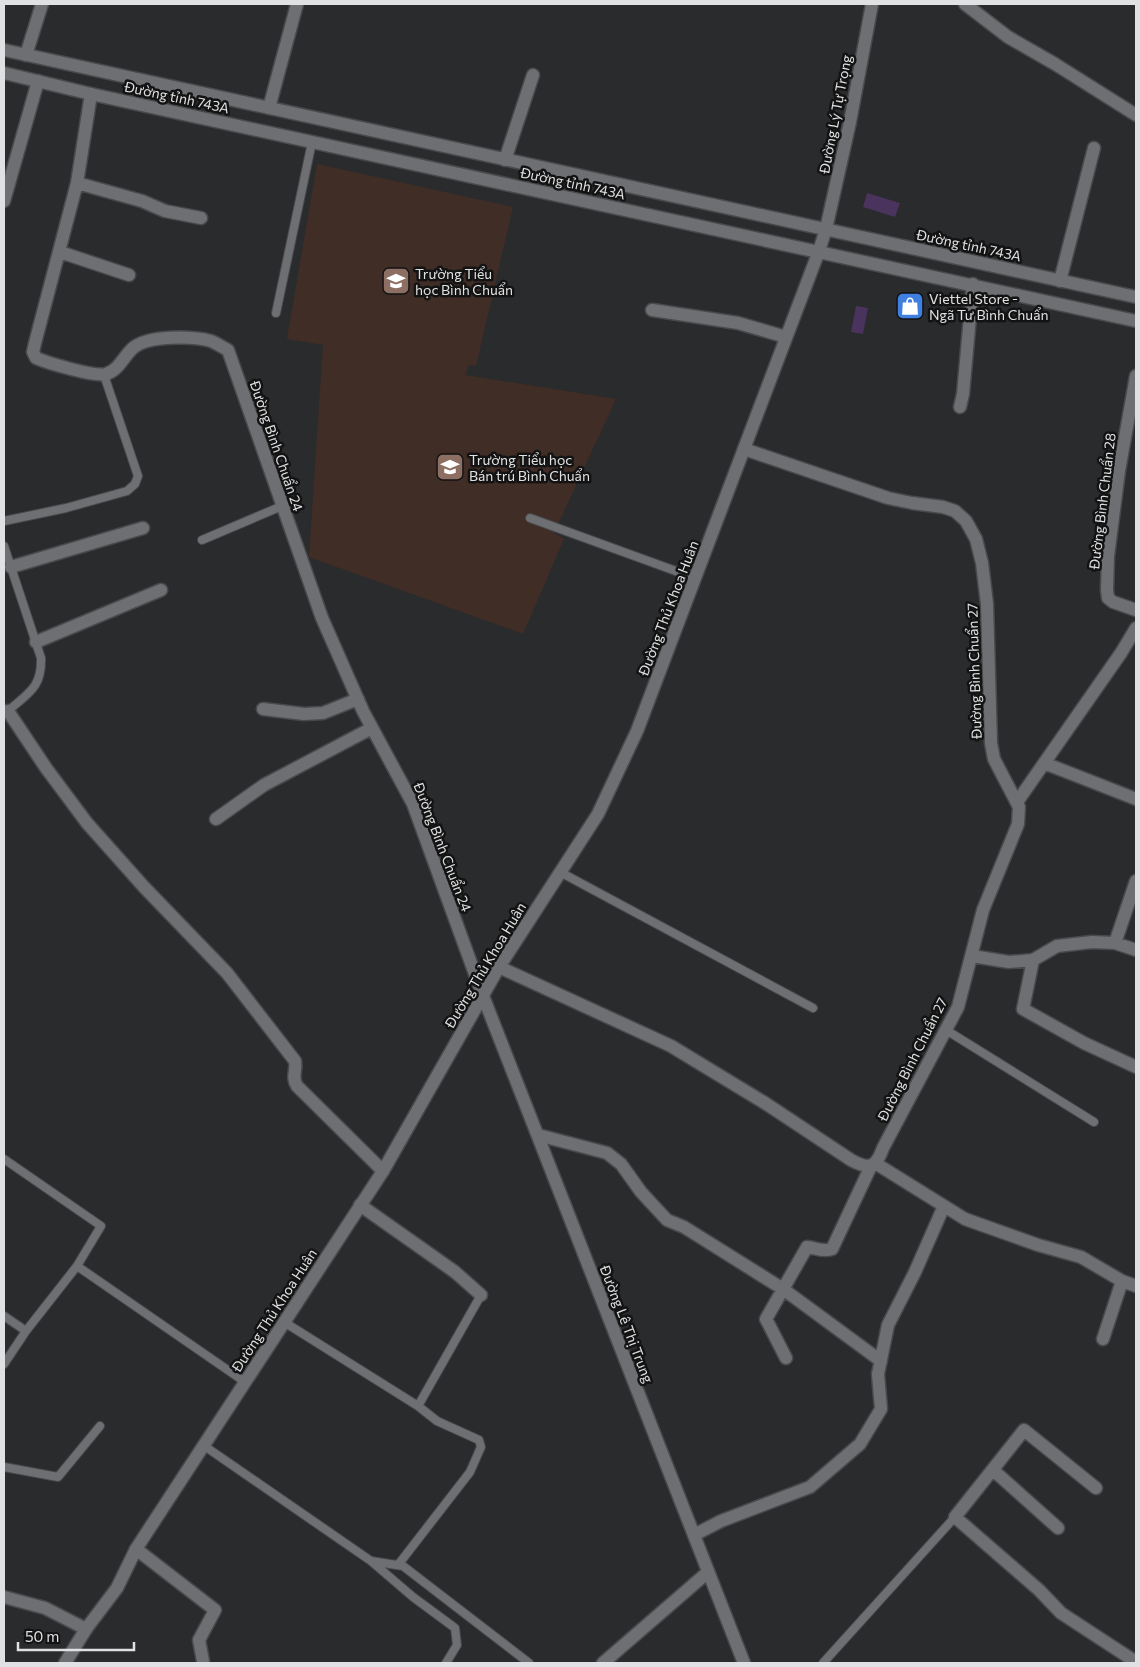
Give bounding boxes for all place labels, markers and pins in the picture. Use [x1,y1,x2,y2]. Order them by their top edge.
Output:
place label: Trường Tiểu học Bình Chuẩn [415,265,513,298]
school or university icon: Trường Tiểu học Bình Chuẩn [381,266,411,296]
place label: Viettel Store - Ngã Tư Bình Chuẩn [929,290,1048,323]
shop icon: Viettel Store - Ngã Tư Bình Chuẩn [895,291,925,321]
place label: Trường Tiểu học Bán trú Bình Chuẩn [469,451,590,484]
school or university icon: Trường Tiểu học Bán trú Bình Chuẩn [435,452,465,482]

